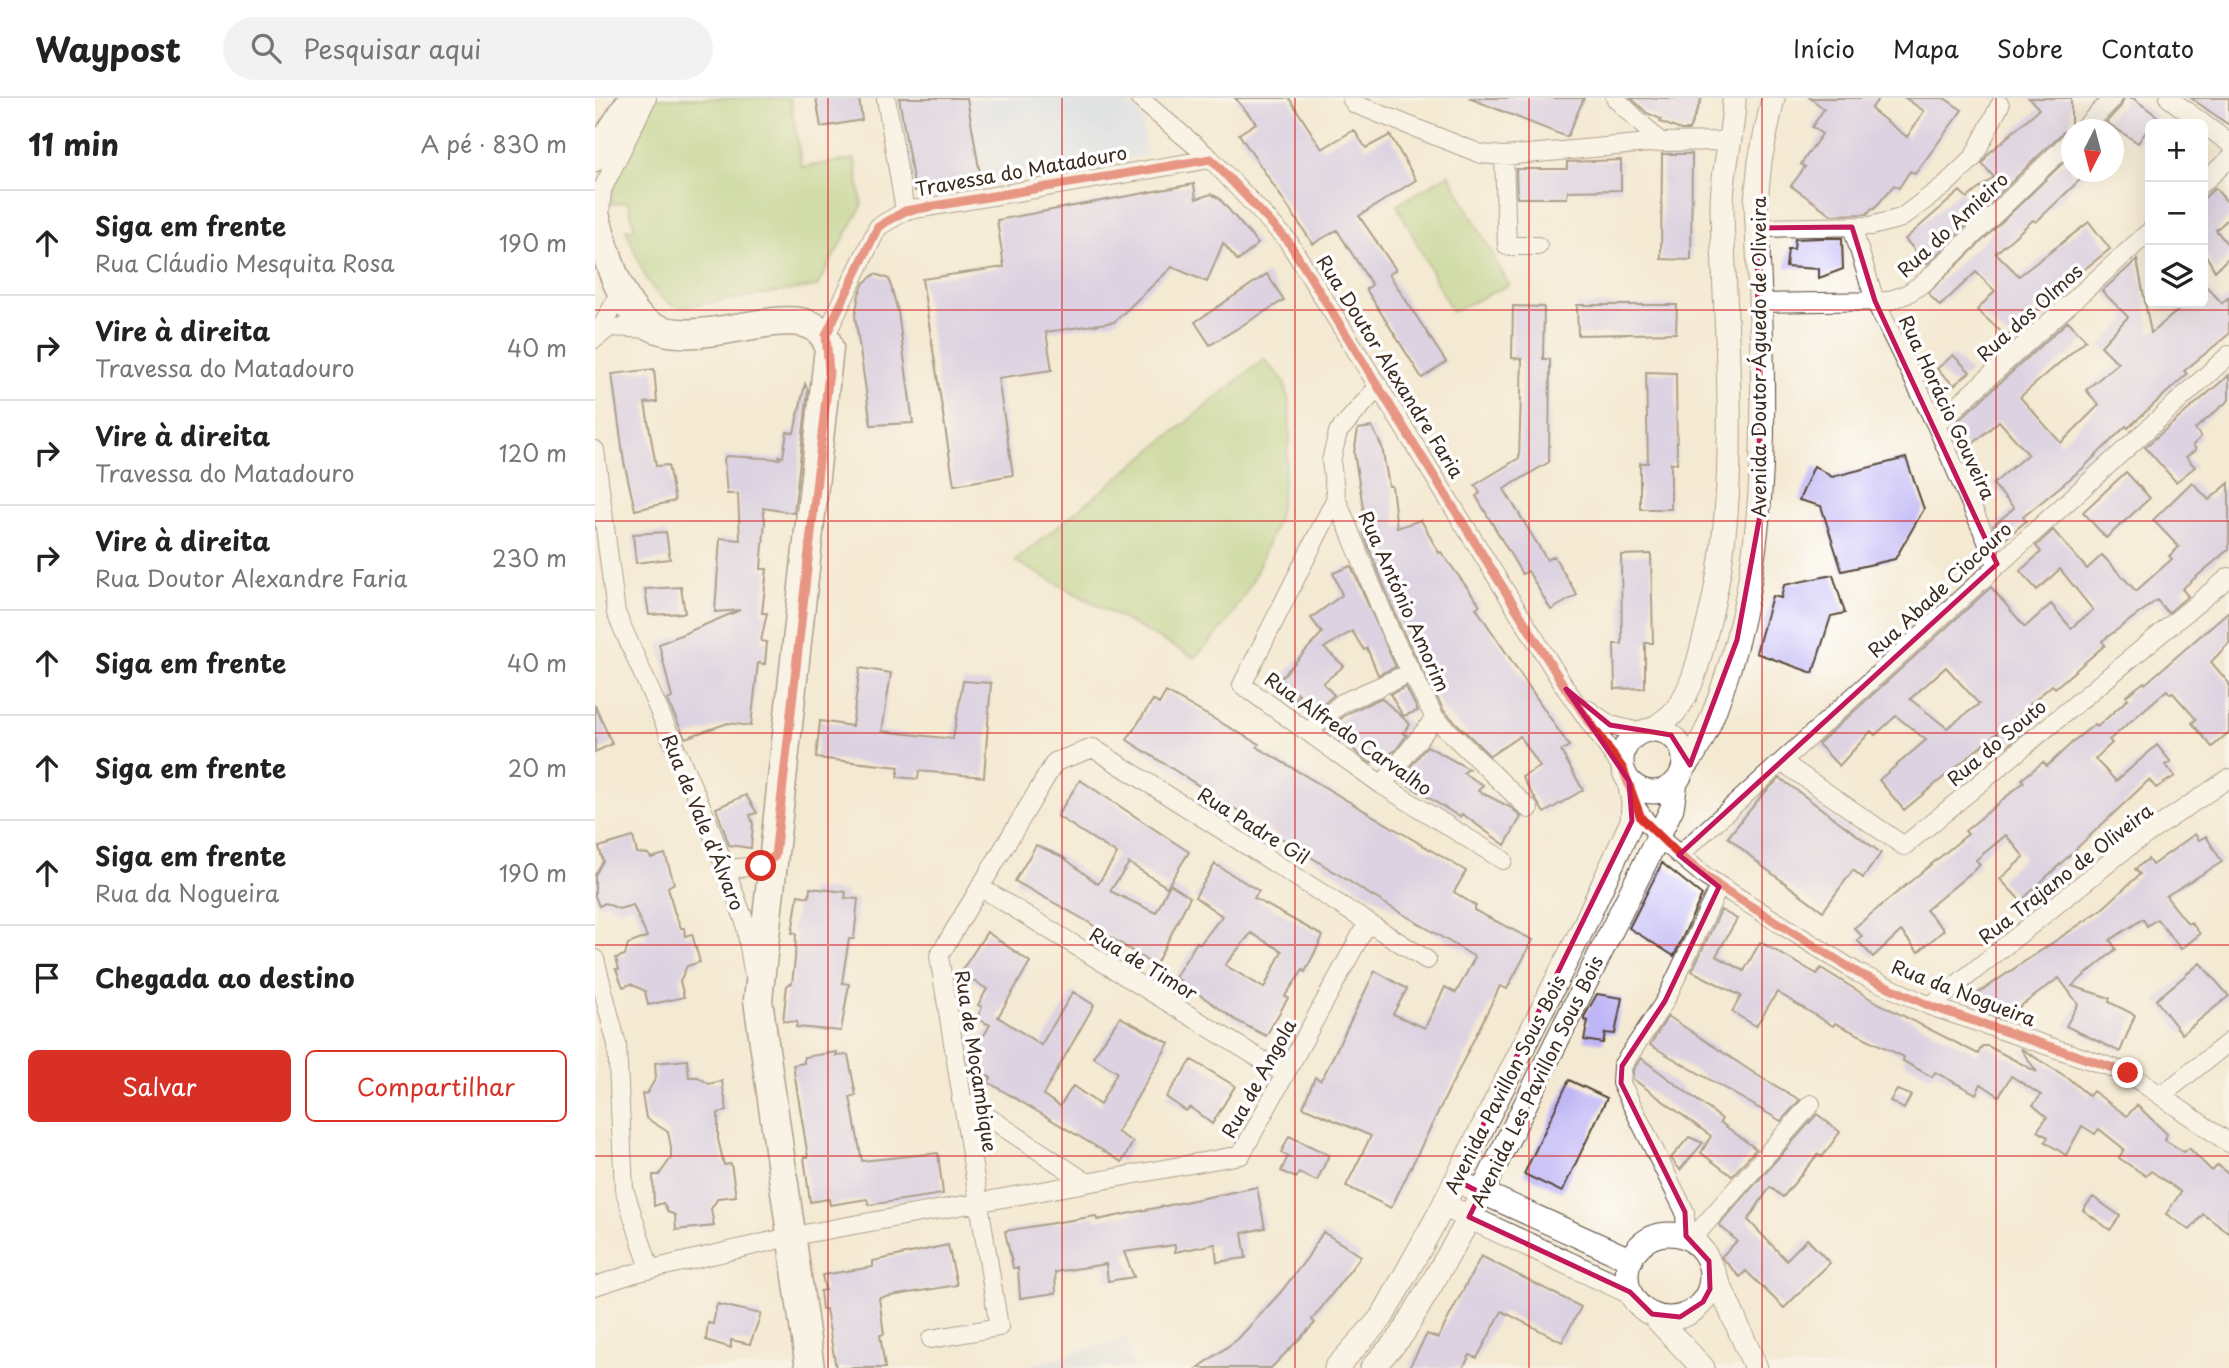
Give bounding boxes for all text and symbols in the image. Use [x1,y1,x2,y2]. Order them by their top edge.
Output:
search box [223,17,713,80]
text: Waypost [35,23,181,73]
icon: search [247,29,285,67]
text: Pesquisar aqui [303,29,481,68]
text: Início [1793,30,1855,66]
text: Mapa [1893,30,1959,66]
text: Sobre [1997,30,2063,66]
text: Contato [2101,30,2194,66]
north arrow [2061,119,2124,182]
map controls [2145,119,2208,308]
button: + [2145,119,2208,182]
text: 11 min [28,121,119,166]
text: A pé · 830 m [421,126,567,161]
street label: Travessa do Matadouro [913,138,1129,202]
street label: Rua do Amieiro [1890,165,2014,283]
button: − [2145,182,2208,245]
street label: Avenida Doutor Águedo de Oliveira [1744,196,1772,518]
text: Siga em frente [95,206,286,245]
icon: ahead [28,224,66,262]
text: 190 m [499,225,567,260]
text: Rua Cláudio Mesquita Rosa [95,245,395,280]
button: layers [2145,245,2208,308]
street label: Rua Doutor Alexandre Faria [1311,249,1472,483]
street label: Rua dos Olmos [1970,257,2088,367]
street label: Rua Horácio Gouveira [1893,310,2003,504]
text: Vire à direita [95,311,270,350]
icon: right [28,329,66,367]
text: 40 m [507,330,567,365]
text: Travessa do Matadouro [95,350,355,385]
text: Vire à direita [95,416,270,455]
icon: right [28,434,66,472]
text: 120 m [499,435,567,470]
text: Travessa do Matadouro [95,455,355,490]
street label: Rua António Amorim [1352,506,1458,696]
street label: Rua Abade Ciocouro [1861,515,2017,663]
text: Vire à direita [95,521,270,560]
icon: right [28,539,66,577]
text: 230 m [492,540,567,575]
text: Rua Doutor Alexandre Faria [95,560,407,595]
text: Siga em frente [95,643,286,682]
icon: ahead [28,644,66,682]
text: 40 m [507,645,567,680]
street label: Rua Alfredo Carvalho [1260,665,1438,801]
street label: Rua do Souto [1940,692,2052,792]
street label: Rua de Vale d'Álvaro [656,730,752,914]
text: Siga em frente [95,748,286,787]
icon: ahead [28,749,66,787]
text: 20 m [508,750,567,785]
street label: Rua Padre Gil [1193,780,1315,870]
street label: Rua Trajano de Oliveira [1972,796,2158,950]
text: Siga em frente [95,836,286,875]
route start [745,850,776,881]
icon: ahead [28,854,66,892]
text: 190 m [499,855,567,890]
text: Rua da Nogueira [95,875,279,910]
street label: Rua de Timor [1085,920,1203,1006]
street label: Avenida Les Pavillon Sous Bois [1463,951,1609,1211]
street label: Rua da Nogueira [1888,952,2040,1032]
text: Chegada ao destino [95,958,354,997]
icon: arrive [28,959,66,997]
street label: Rua de Moçambique [949,968,1005,1154]
street label: Avenida Pavillon Sous Bois [1437,970,1571,1198]
street label: Rua de Angola [1214,1013,1302,1143]
button: Salvar [28,1050,291,1122]
button: Compartilhar [305,1050,567,1122]
route end [2112,1057,2143,1088]

